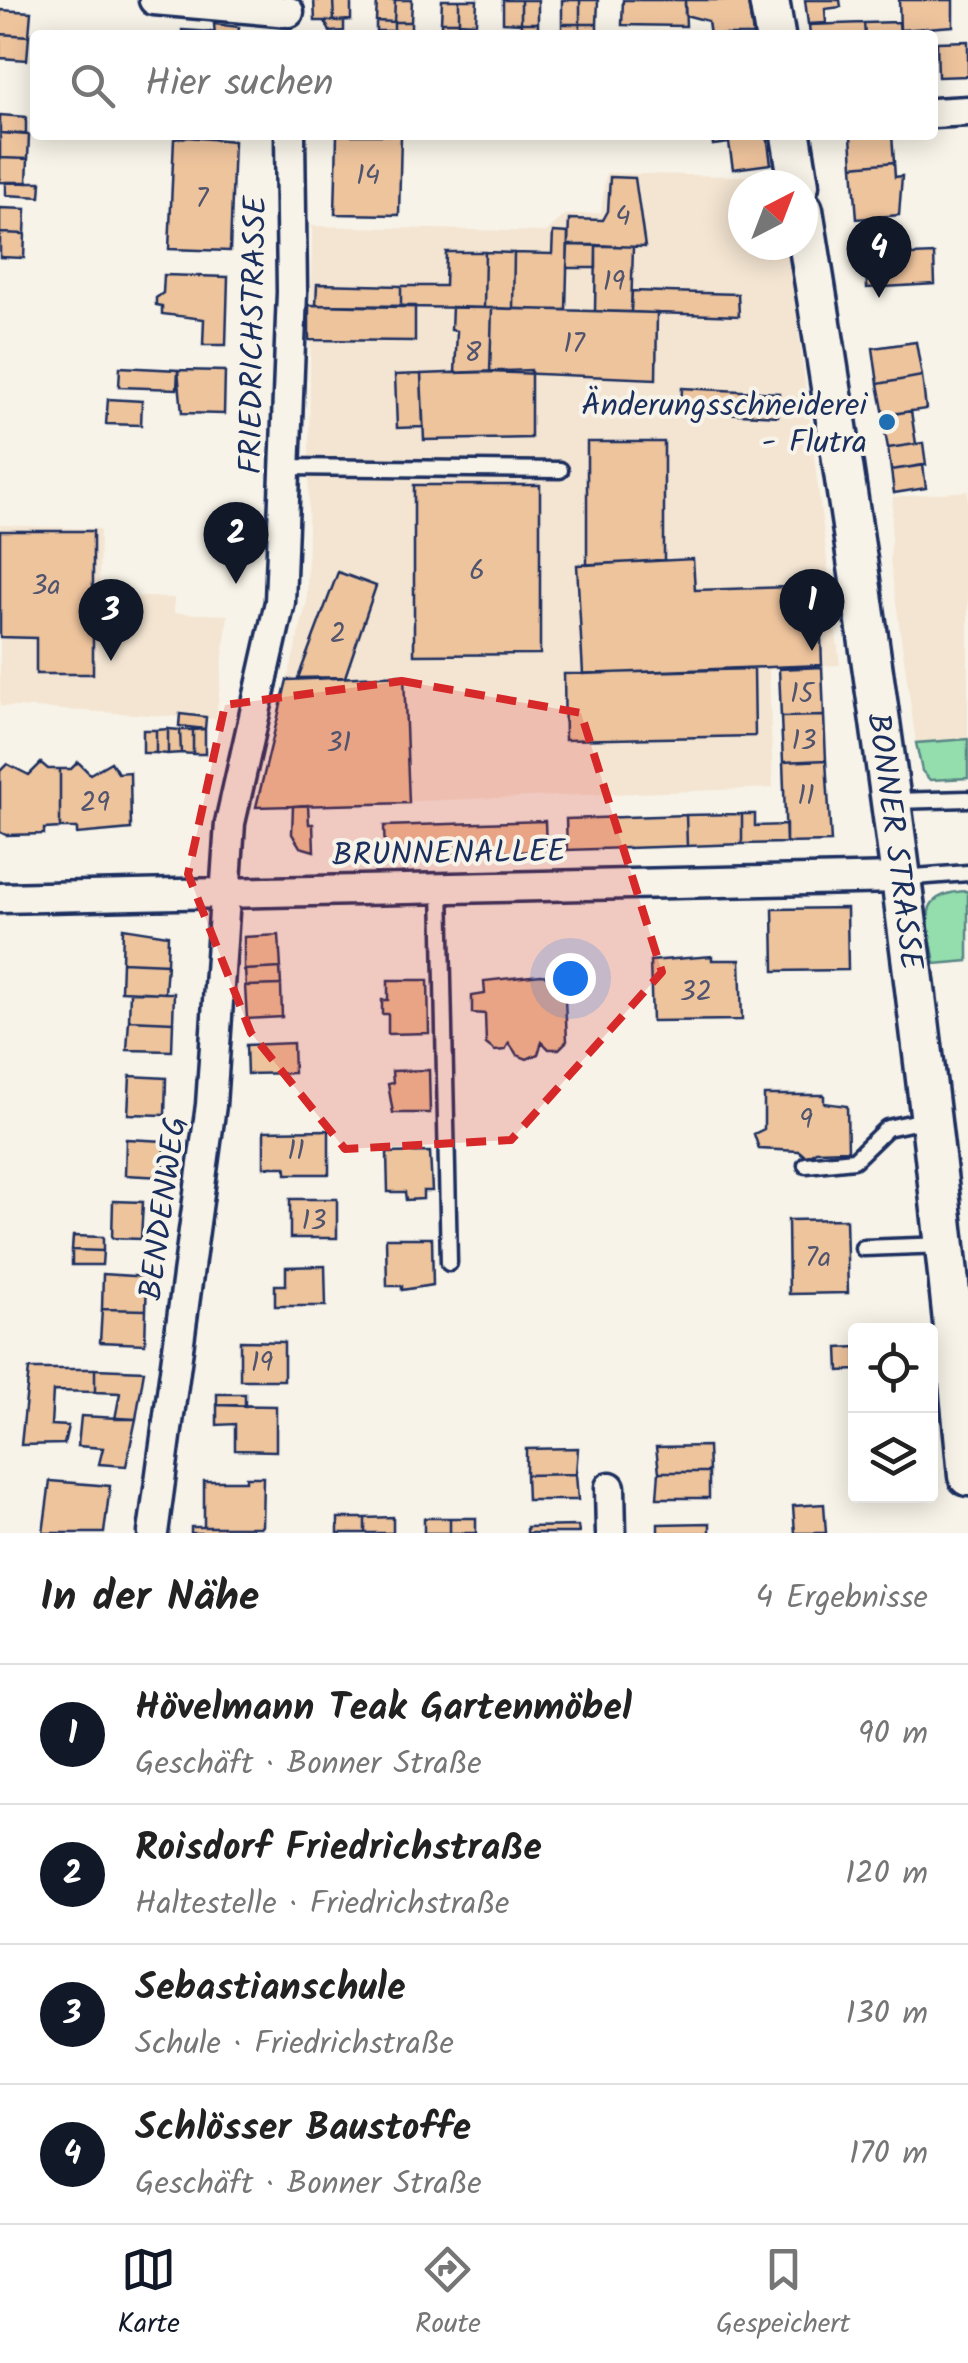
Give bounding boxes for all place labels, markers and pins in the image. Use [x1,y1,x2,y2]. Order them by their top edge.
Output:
pin: 4 [846,216,912,298]
place label: Änderungsschneiderei - Flutra [581,381,868,469]
marker: Änderungsschneiderei - Flutra [876,411,898,433]
pin: 2 [204,502,268,584]
pin: 1 [780,568,844,651]
pin: 3 [78,578,144,661]

